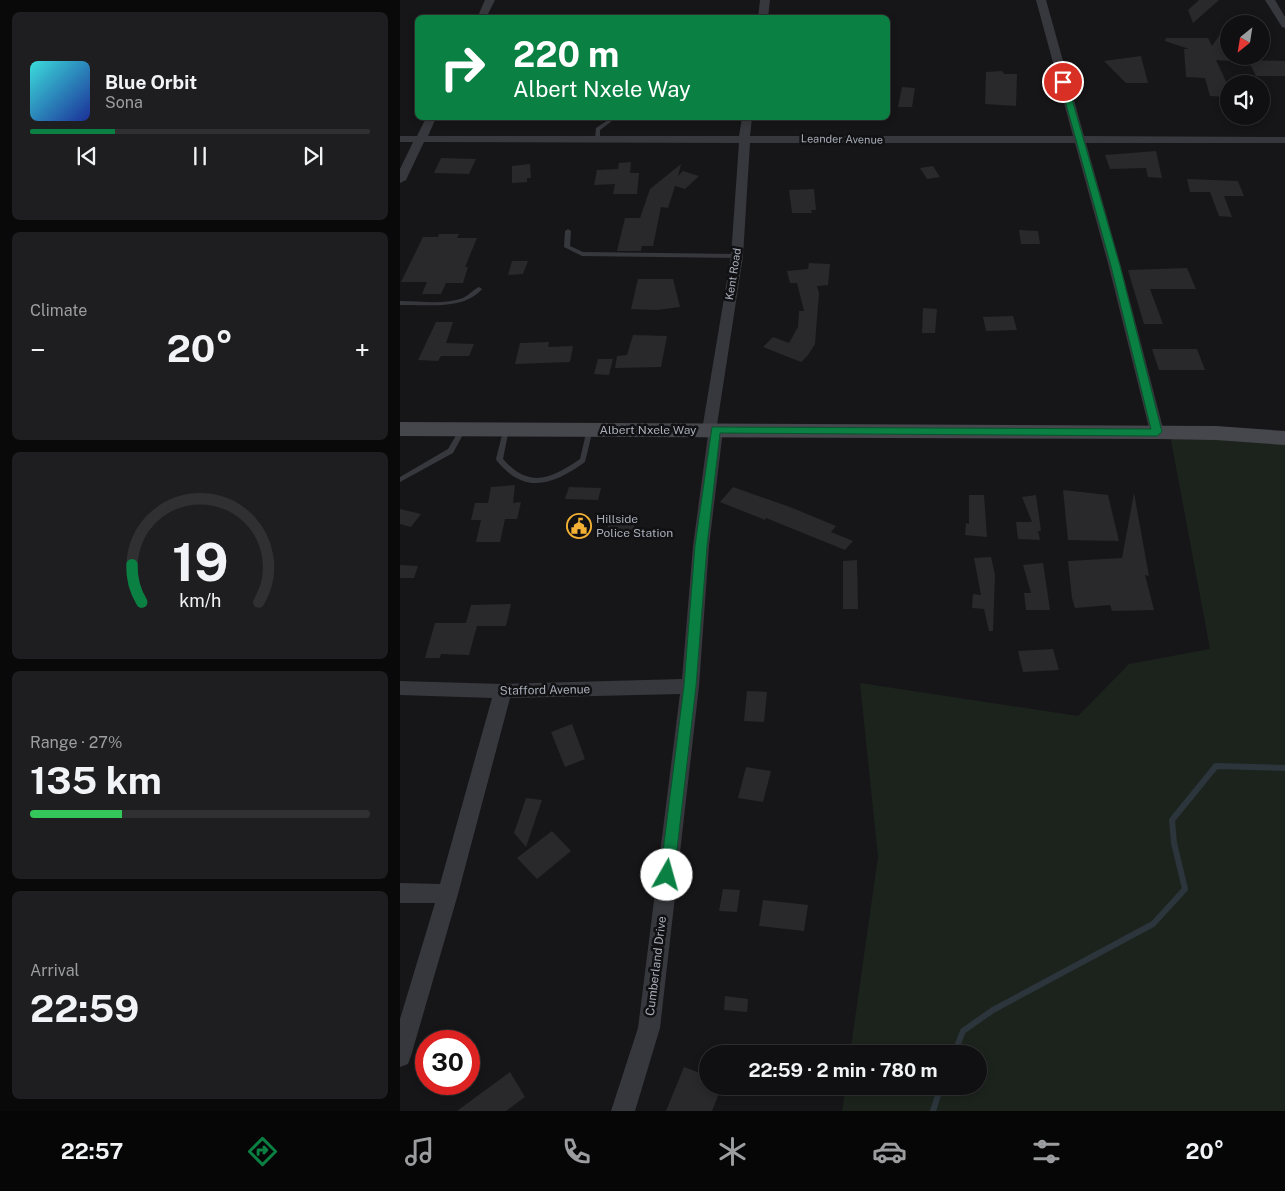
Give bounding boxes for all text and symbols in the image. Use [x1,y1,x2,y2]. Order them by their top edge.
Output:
north arrow [1220,15,1270,65]
map controls [1220,15,1270,125]
text: 220 m [513,34,619,75]
icon: right [430,35,495,100]
pin [1042,61,1084,103]
icon: arrive [1049,68,1077,96]
text: Blue Orbit [105,71,197,93]
button: sound [1220,75,1270,125]
text: Albert Nxele Way [513,76,691,102]
text: Sona [105,93,143,112]
street label: Leander Avenue [801,132,883,146]
icon: previous [73,142,101,170]
icon: pause [186,142,214,170]
icon: next [299,142,327,170]
street label: Kent Road [723,247,743,301]
text: Climate [30,301,87,320]
text: 20° [167,326,233,371]
text: − [30,333,46,366]
text: + [354,333,370,366]
street label: Albert Nxele Way [599,423,697,437]
place label: Hillside Police Station [596,512,673,540]
public building icon: Hillside Police Station [566,513,592,539]
text: 19 [172,532,228,593]
text: km/h [179,590,221,611]
street label: Stafford Avenue [500,682,591,698]
text: Range · 27% [30,733,122,752]
text: 135 km [30,758,162,803]
position arrow [640,848,692,900]
street label: Cumberland Drive [643,915,669,1017]
text: Arrival [30,961,79,980]
text: 22:59 [30,986,139,1031]
speed limit sign: 30 [415,1030,480,1095]
text: 22:59 · 2 min · 780 m [748,1059,938,1081]
icon: directions [245,1134,280,1169]
icon: music [402,1134,437,1169]
icon: phone [559,1134,594,1169]
icon: climate [715,1134,750,1169]
icon: car [872,1134,907,1169]
icon: filters [1029,1134,1064,1169]
text: 22:57 [61,1138,123,1164]
text: 20° [1186,1138,1224,1164]

